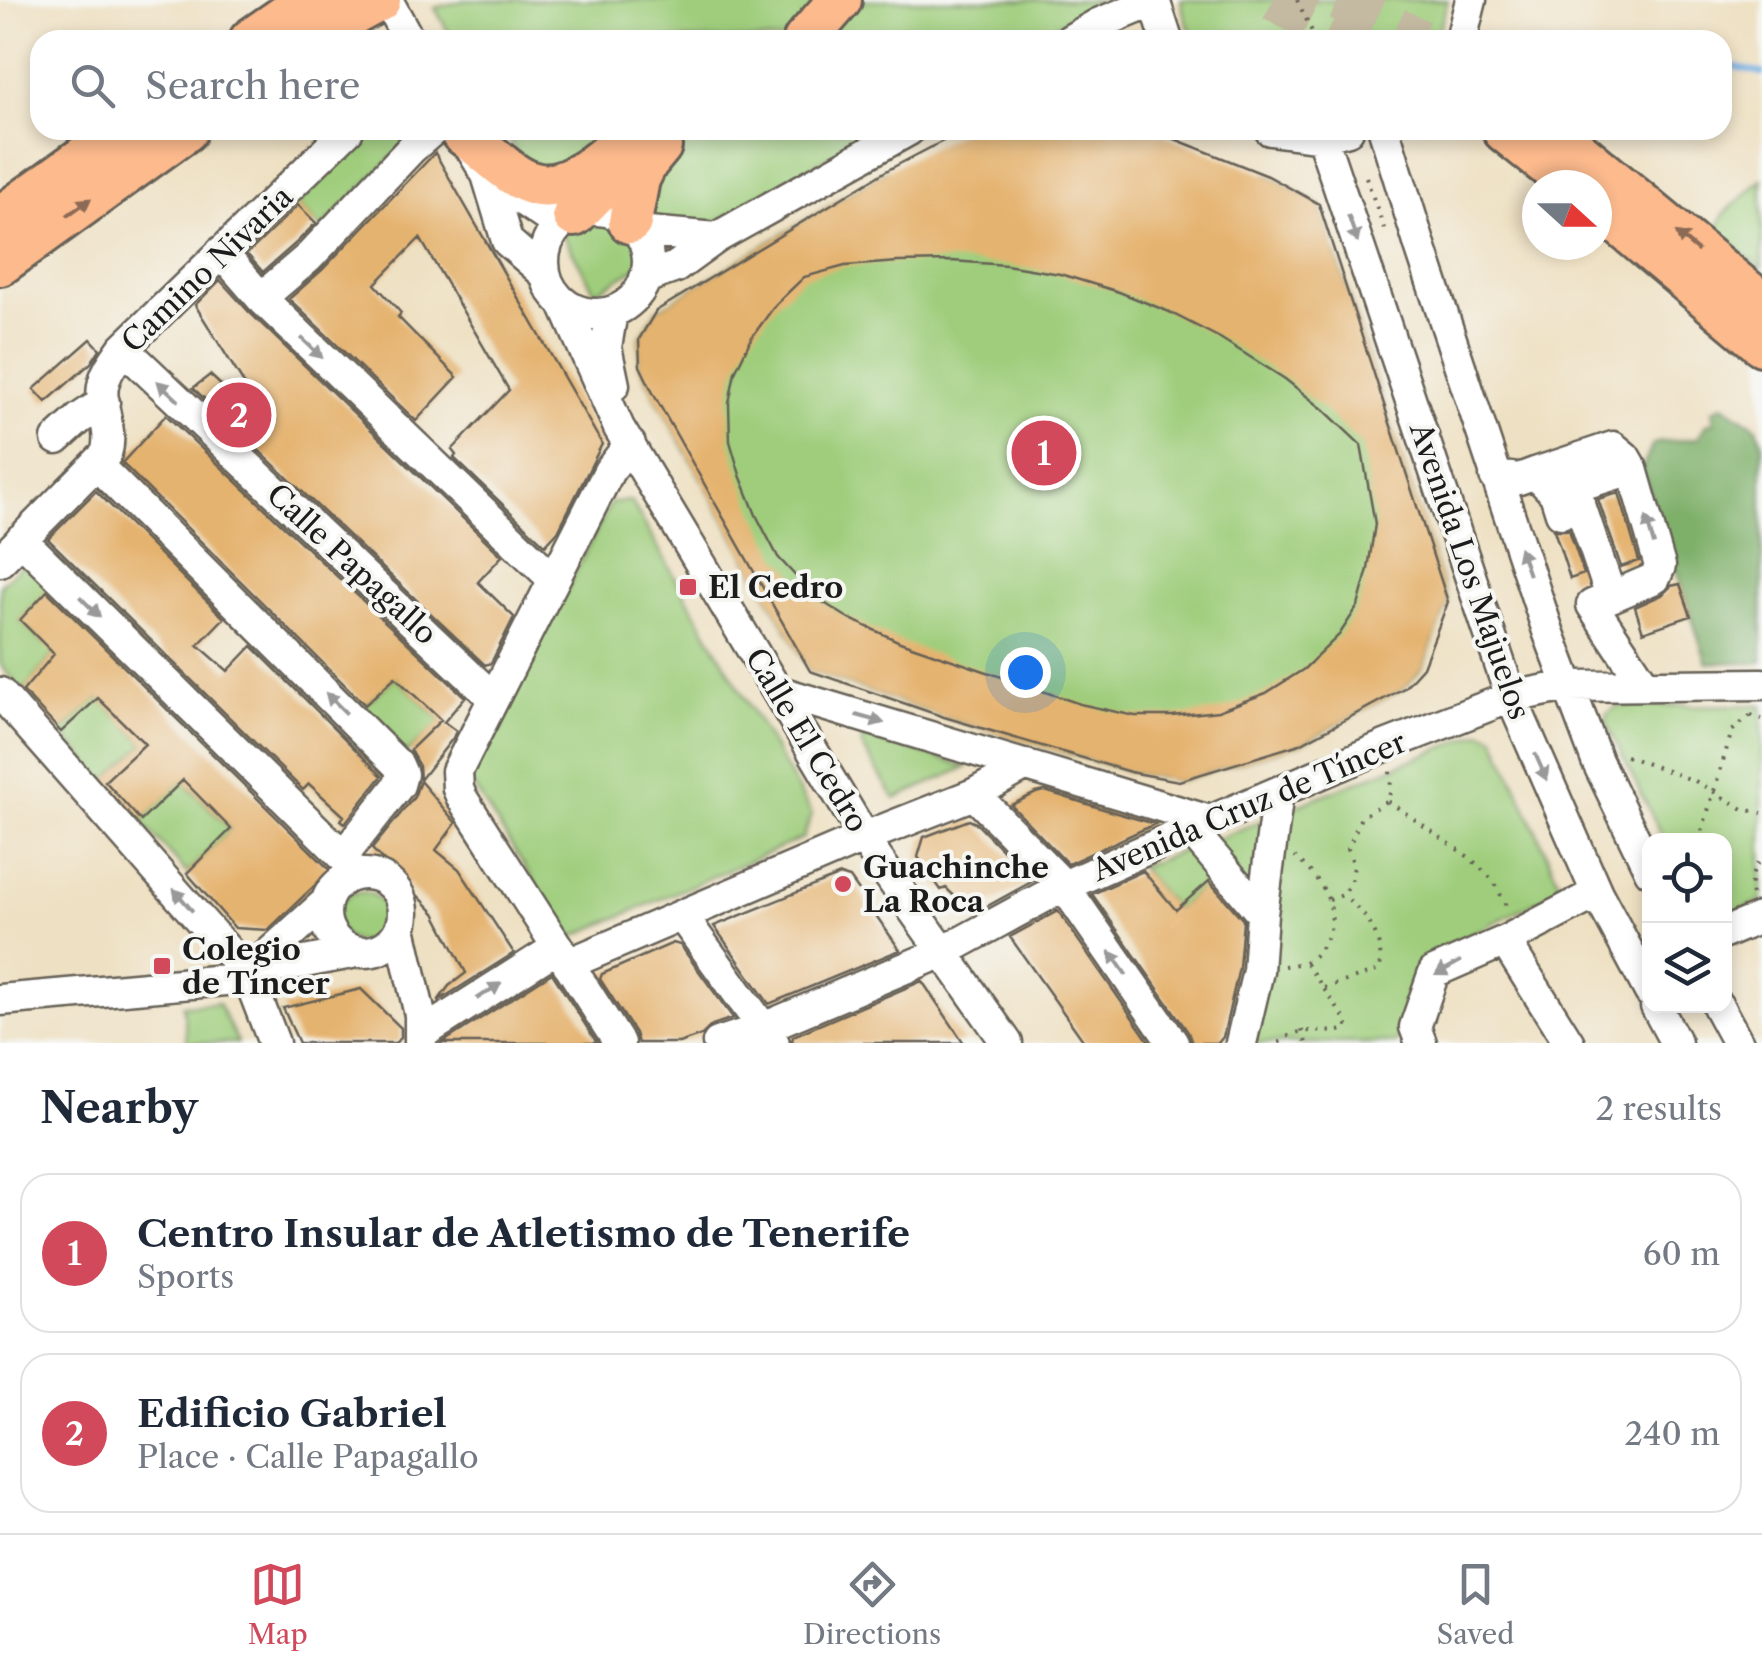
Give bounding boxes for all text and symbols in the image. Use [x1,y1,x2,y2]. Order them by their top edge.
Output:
search box [30,30,1732,140]
icon: search [65,58,120,113]
text: Search here [145,62,360,109]
north arrow [1522,170,1612,260]
street label: Camino Nivaria [114,178,300,360]
one-way arrow [66,198,92,218]
one-way arrow [1346,214,1361,244]
one-way arrow [1675,231,1700,253]
one-way arrow [300,336,324,359]
pin: 2 [206,378,272,452]
one-way arrow [156,380,180,403]
pin: 1 [1012,416,1076,490]
street label: Avenida Los Majuelos [1401,417,1538,724]
street label: Calle Papagallo [259,476,445,652]
one-way arrow [1642,515,1657,546]
one-way arrow [1516,545,1531,575]
place label: El Cedro [708,569,843,606]
marker: El Cedro [677,576,699,598]
one-way arrow [78,595,102,619]
street label: Calle El Cedro [738,641,876,839]
your location [1000,647,1051,698]
one-way arrow [324,692,348,715]
one-way arrow [856,712,886,727]
street label: Avenida Cruz de Tíncer [1086,723,1412,889]
one-way arrow [1533,752,1549,782]
map controls [1642,833,1732,1013]
button: locate [1642,833,1732,923]
place label: Guachinche La Roca [863,849,1049,920]
marker: Guachinche La Roca [832,873,854,895]
one-way arrow [172,888,194,913]
button: layers [1642,923,1732,1013]
place label: Colegio de Tíncer [182,931,330,1002]
one-way arrow [1109,950,1128,976]
marker: Colegio de Tíncer [151,955,173,977]
one-way arrow [1434,958,1462,976]
one-way arrow [475,983,503,1001]
text: Nearby [40,1082,198,1134]
text: 2 results [1596,1089,1722,1128]
text: Centro Insular de Atletismo de Tenerife [137,1210,910,1257]
text: 1 [67,1234,82,1273]
text: 60 m [1643,1234,1720,1273]
text: Sports [137,1257,234,1296]
text: Edificio Gabriel [137,1390,447,1437]
text: 2 [65,1414,84,1453]
text: 240 m [1624,1414,1720,1453]
text: Place · Calle Papagallo [137,1437,479,1476]
tab: Map [248,1557,308,1651]
tab: Directions [803,1557,941,1651]
tab: Saved [1437,1557,1514,1651]

